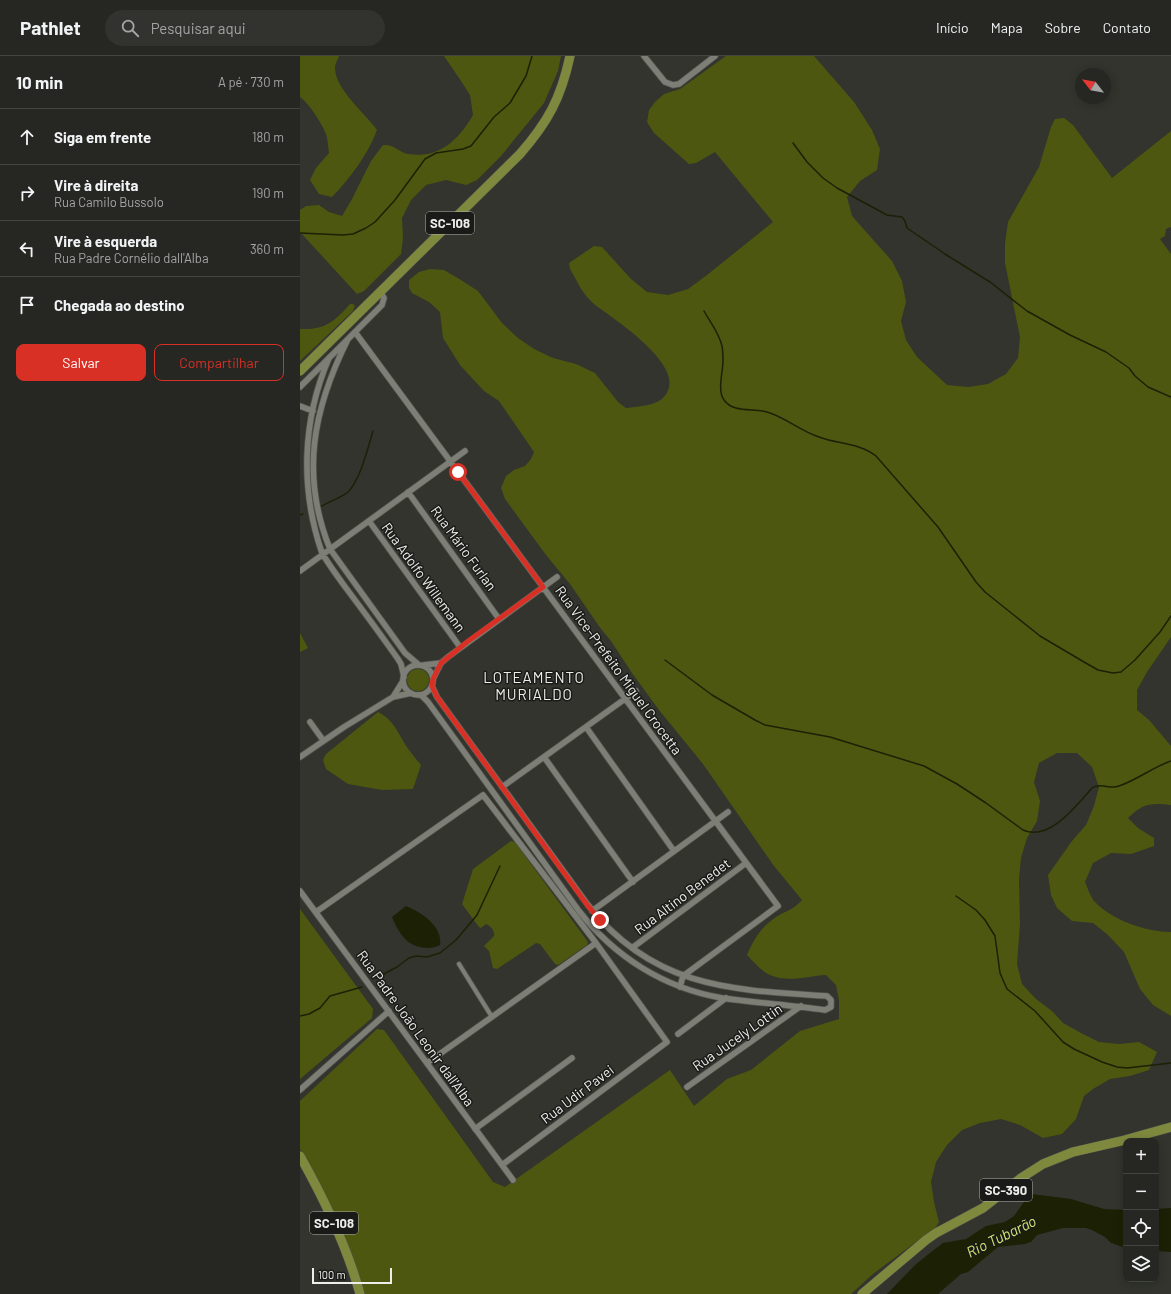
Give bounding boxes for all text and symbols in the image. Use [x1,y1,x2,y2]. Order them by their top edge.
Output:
search box [105,10,385,46]
text: Pathlet [20,16,81,39]
icon: search [119,17,141,39]
text: Pesquisar aqui [151,19,246,37]
text: Início [936,19,969,36]
text: Mapa [991,19,1023,36]
text: Sobre [1045,19,1081,36]
text: Contato [1103,19,1151,36]
north arrow [1075,68,1111,104]
text: 10 min [16,72,63,92]
text: A pé · 730 m [218,74,284,90]
icon: ahead [16,126,38,148]
text: Siga em frente [54,128,151,146]
text: 180 m [252,129,284,145]
text: Vire à direita [54,176,138,194]
icon: right [16,182,38,204]
text: 190 m [252,185,284,201]
text: Rua Camilo Bussolo [54,194,164,210]
road number: SC-108 [426,212,474,234]
text: Vire à esquerda [54,232,157,250]
icon: left [16,238,38,260]
text: 360 m [250,241,284,257]
text: Rua Padre Cornélio dall'Alba [54,250,209,266]
icon: arrive [16,294,38,316]
text: Chegada ao destino [54,296,185,314]
button: Salvar [16,344,146,381]
button: Compartilhar [154,344,284,381]
route start [449,463,467,481]
street label: Rua Mário Furlan [428,502,500,594]
street label: Rua Adolfo Willemann [379,519,469,635]
street label: Rua Vice-Prefeito Miguel Crocetta [552,582,686,758]
district label: LOTEAMENTO MURIALDO [483,668,585,703]
street label: Rua Altino Benedet [631,854,733,938]
route end [591,911,609,929]
street label: Rua Padre João Leonir dall'Alba [354,947,478,1109]
street label: Rua Jucely Lottin [689,1000,785,1074]
street label: Rua Udir Pavei [537,1061,617,1127]
map controls [1123,1138,1159,1282]
button: + [1123,1138,1159,1174]
button: − [1123,1174,1159,1210]
road number: SC-390 [980,1179,1032,1201]
button: locate [1123,1210,1159,1246]
water label: Rio Tubarão [963,1211,1039,1261]
road number: SC-108 [310,1212,358,1234]
button: layers [1123,1246,1159,1282]
scale bar [312,1266,392,1285]
text: 100 m [318,1268,346,1281]

